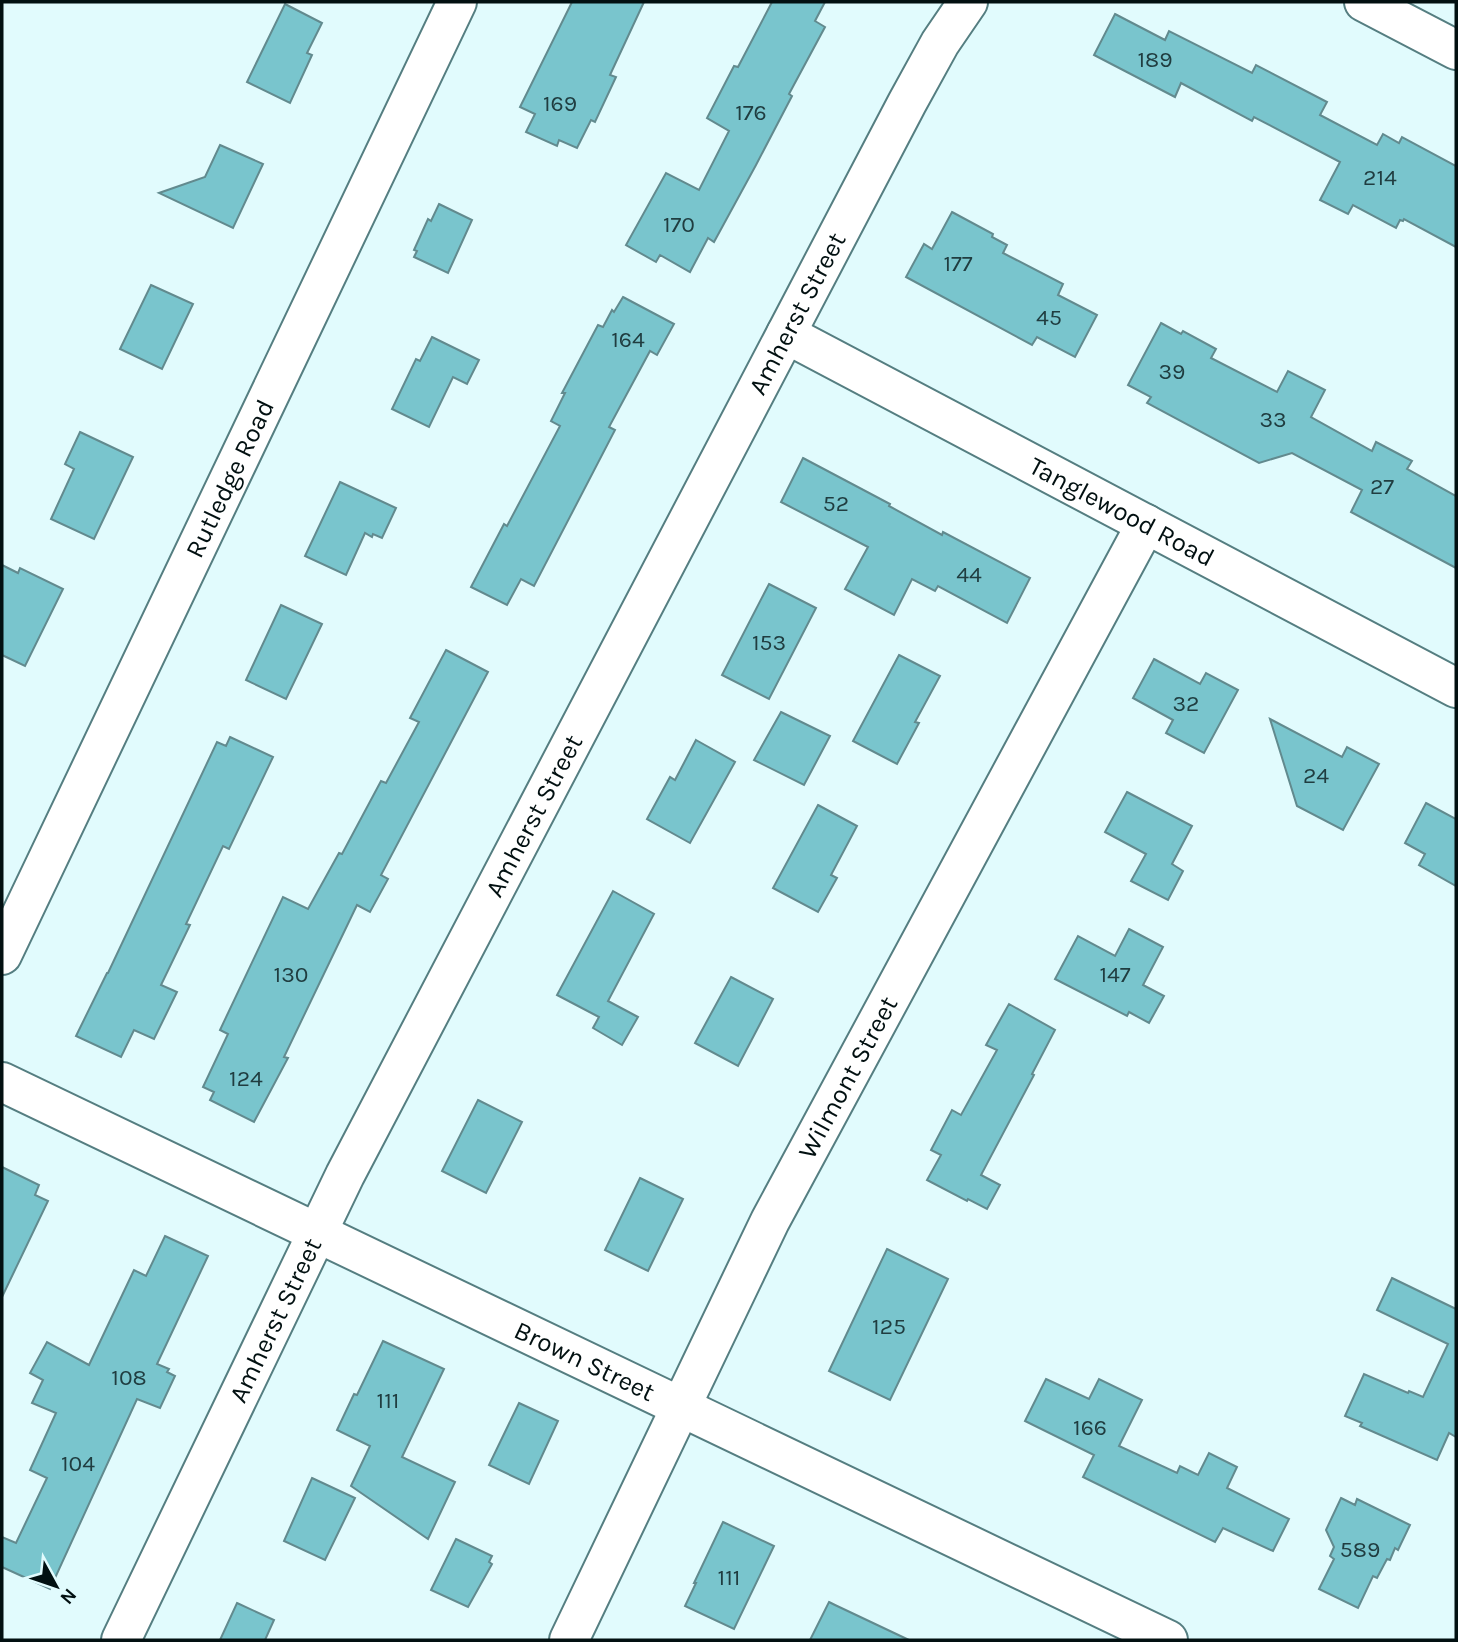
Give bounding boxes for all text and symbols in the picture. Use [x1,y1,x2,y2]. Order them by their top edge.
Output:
house number: 189 [1137,46,1173,73]
house number: 169 [543,90,577,117]
house number: 176 [735,99,767,126]
house number: 214 [1363,164,1397,191]
house number: 170 [663,211,695,238]
street label: Amherst Street [742,227,852,400]
house number: 177 [943,250,973,277]
house number: 45 [1036,304,1062,331]
house number: 164 [611,326,645,353]
house number: 39 [1159,358,1185,385]
street label: Rutledge Road [179,395,281,563]
house number: 33 [1259,406,1287,433]
street label: Tanglewood Road [1024,450,1220,574]
house number: 27 [1370,473,1394,500]
house number: 52 [823,490,849,517]
house number: 44 [956,561,982,588]
house number: 153 [752,629,786,656]
house number: 32 [1173,690,1199,717]
street label: Amherst Street [479,729,589,902]
house number: 24 [1303,762,1329,789]
house number: 130 [274,961,308,988]
house number: 147 [1099,961,1131,988]
street label: Wilmont Street [792,991,904,1164]
house number: 124 [229,1065,263,1092]
street label: Amherst Street [223,1233,328,1408]
house number: 125 [872,1313,906,1340]
street label: Brown Street [509,1315,660,1408]
house number: 108 [111,1364,147,1391]
house number: 111 [377,1387,399,1414]
house number: 166 [1073,1414,1107,1441]
house number: 104 [61,1450,95,1477]
house number: 589 [1340,1536,1380,1563]
north arrow [21,1551,91,1621]
house number: 111 [718,1564,740,1591]
text: N [55,1584,81,1609]

